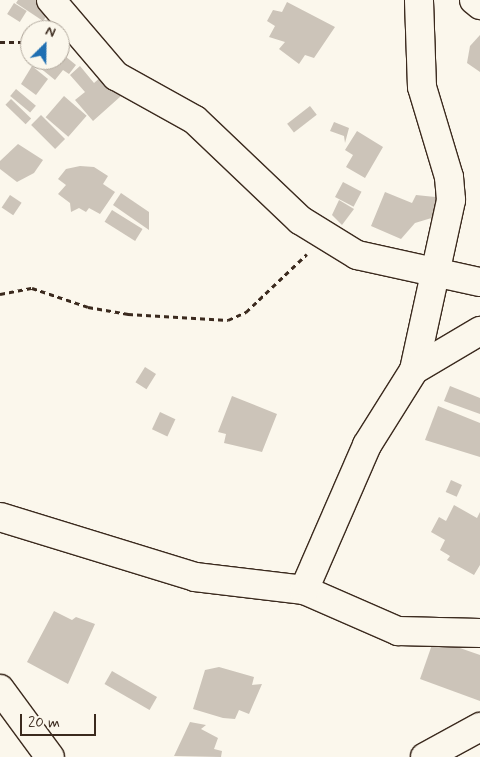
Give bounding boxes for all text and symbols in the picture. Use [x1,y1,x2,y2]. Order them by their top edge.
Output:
north arrow [20,20,70,70]
text: N [43,22,58,42]
scale bar [22,704,99,736]
text: 20 m [28,713,60,733]

